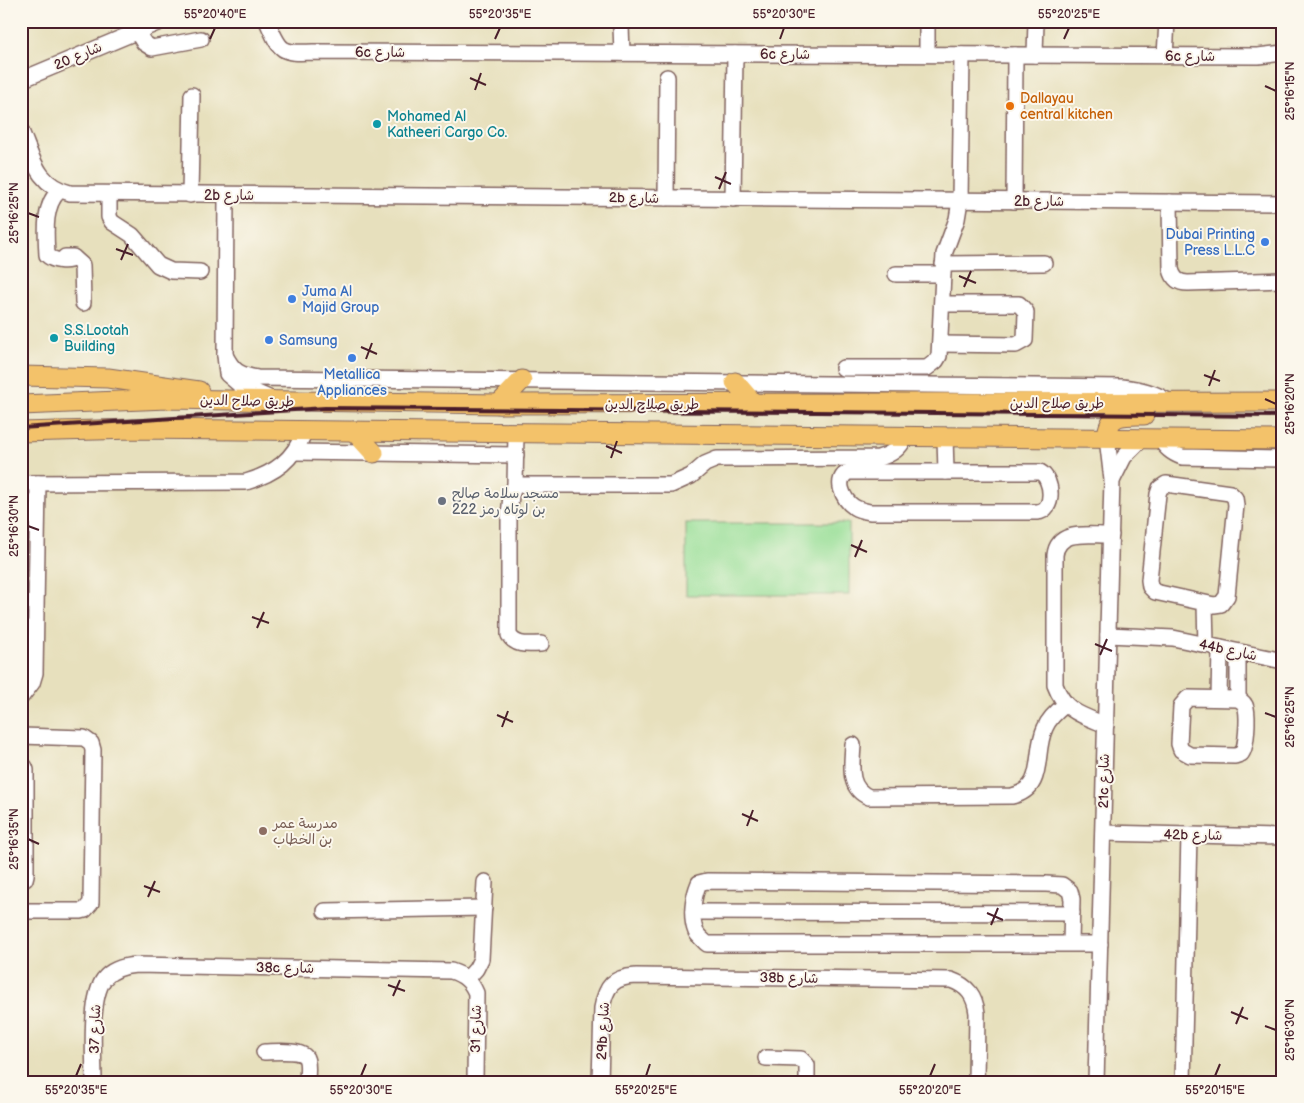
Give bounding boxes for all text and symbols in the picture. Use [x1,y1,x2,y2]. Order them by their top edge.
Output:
text: 55°20'40"E [184,7,246,22]
text: 55°20'35"E [469,7,531,22]
text: 55°20'30"E [753,7,815,22]
text: 55°20'25"E [1038,7,1100,22]
street label: شارع 20 [51,38,105,75]
street label: 6c شارع [355,44,405,62]
street label: 6c شارع [760,46,810,64]
street label: 6c شارع [1165,48,1215,66]
text: 25°16'15"N [1283,61,1298,121]
place label: Dallayau central kitchen [1020,90,1113,123]
marker: Dallayau central kitchen [1004,100,1016,112]
place label: Mohamed Al Katheeri Cargo Co. [387,108,507,141]
marker: Mohamed Al Katheeri Cargo Co. [371,118,383,130]
text: 25°16'25"N [7,182,22,244]
street label: 2b شارع [204,187,254,205]
street label: 2b شارع [609,189,659,208]
street label: 2b شارع [1014,193,1064,211]
place label: Dubai Printing Press L.L.C [1166,226,1255,259]
marker: Dubai Printing Press L.L.C [1259,236,1271,248]
place label: Juma Al Majid Group [302,283,379,316]
marker: Juma Al Majid Group [286,293,298,305]
place label: S.S.Lootah Building [64,322,129,355]
marker: S.S.Lootah Building [48,332,60,344]
place label: Samsung [279,332,338,349]
marker: Samsung [263,334,275,346]
marker: Metallica Appliances [346,352,358,364]
place label: Metallica Appliances [317,366,387,399]
text: 25°16'20"N [1283,373,1298,435]
street label: طريق صلاح الدين [200,392,294,411]
street label: طريق صلاح الدين [1010,395,1104,413]
street label: طريق صلاح الدين [605,396,699,414]
place label: مسجد سلامة صالح بن لوتاه رمز 222 [452,485,559,519]
text: 25°16'30"N [7,495,22,557]
marker: مسجد سلامة صالح بن لوتاه رمز 222 [436,495,448,507]
street label: 44b شارع [1197,636,1259,665]
text: 25°16'25"N [1283,686,1298,748]
street label: 21c شارع [1095,753,1114,809]
text: 25°16'35"N [7,808,22,870]
place label: مدرسة عمر بن الخطاب [272,815,338,848]
marker: مدرسة عمر بن الخطاب [257,825,269,837]
street label: 42b شارع [1163,826,1223,845]
street label: 38c شارع [256,959,314,978]
street label: 38b شارع [759,969,819,988]
text: 25°16'30"N [1283,999,1298,1061]
street label: 29b شارع [593,1001,614,1061]
street label: شارع 37 [86,1004,105,1054]
street label: شارع 31 [467,1005,486,1053]
text: 55°20'35"E [45,1083,107,1098]
text: 55°20'30"E [330,1083,392,1098]
text: 55°20'25"E [615,1083,677,1098]
text: 55°20'20"E [899,1083,961,1098]
text: 55°20'15"E [1185,1083,1245,1098]

